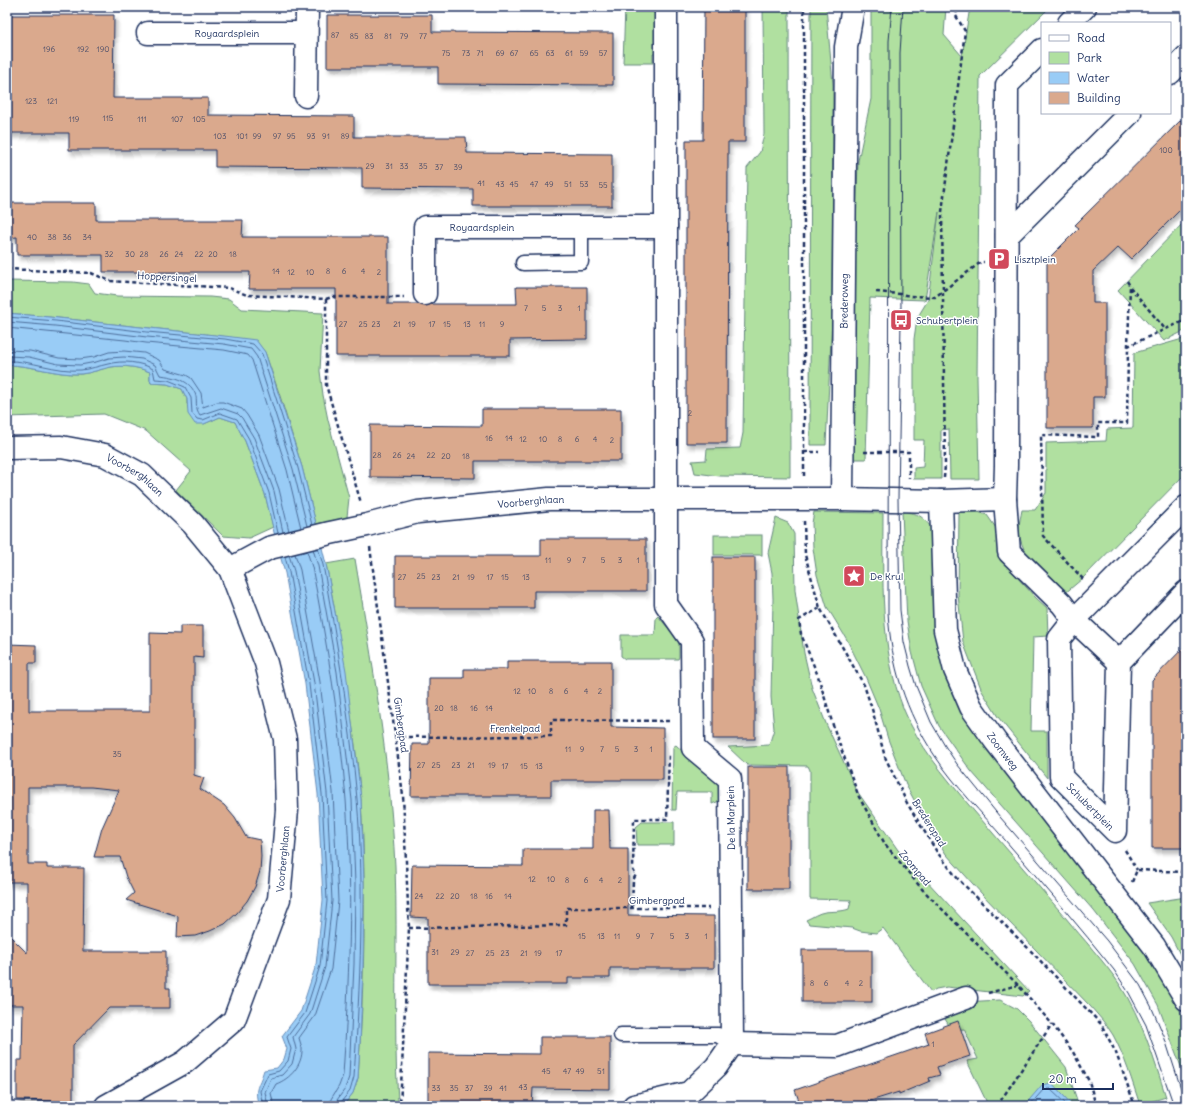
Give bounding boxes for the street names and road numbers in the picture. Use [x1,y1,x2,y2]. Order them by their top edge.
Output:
street label: Royaardsplein [195,27,260,40]
street label: Royaardsplein [450,221,515,234]
street label: Hoppersingel [137,269,197,285]
street label: Brederoweg [837,273,850,329]
street label: Voorberghlaan [104,451,167,499]
street label: Voorberghlaan [497,493,564,511]
street label: Gimbergpad [391,696,411,754]
street label: Frenkelpad [490,722,540,735]
street label: Zoomweg [984,729,1022,772]
street label: Schubertplein [1064,780,1117,833]
street label: De la Marplein [724,785,738,850]
street label: Brederopad [909,797,949,849]
street label: Voorberghlaan [274,825,292,893]
street label: Zoompad [896,847,934,889]
street label: Gimbergpad [629,894,685,907]

